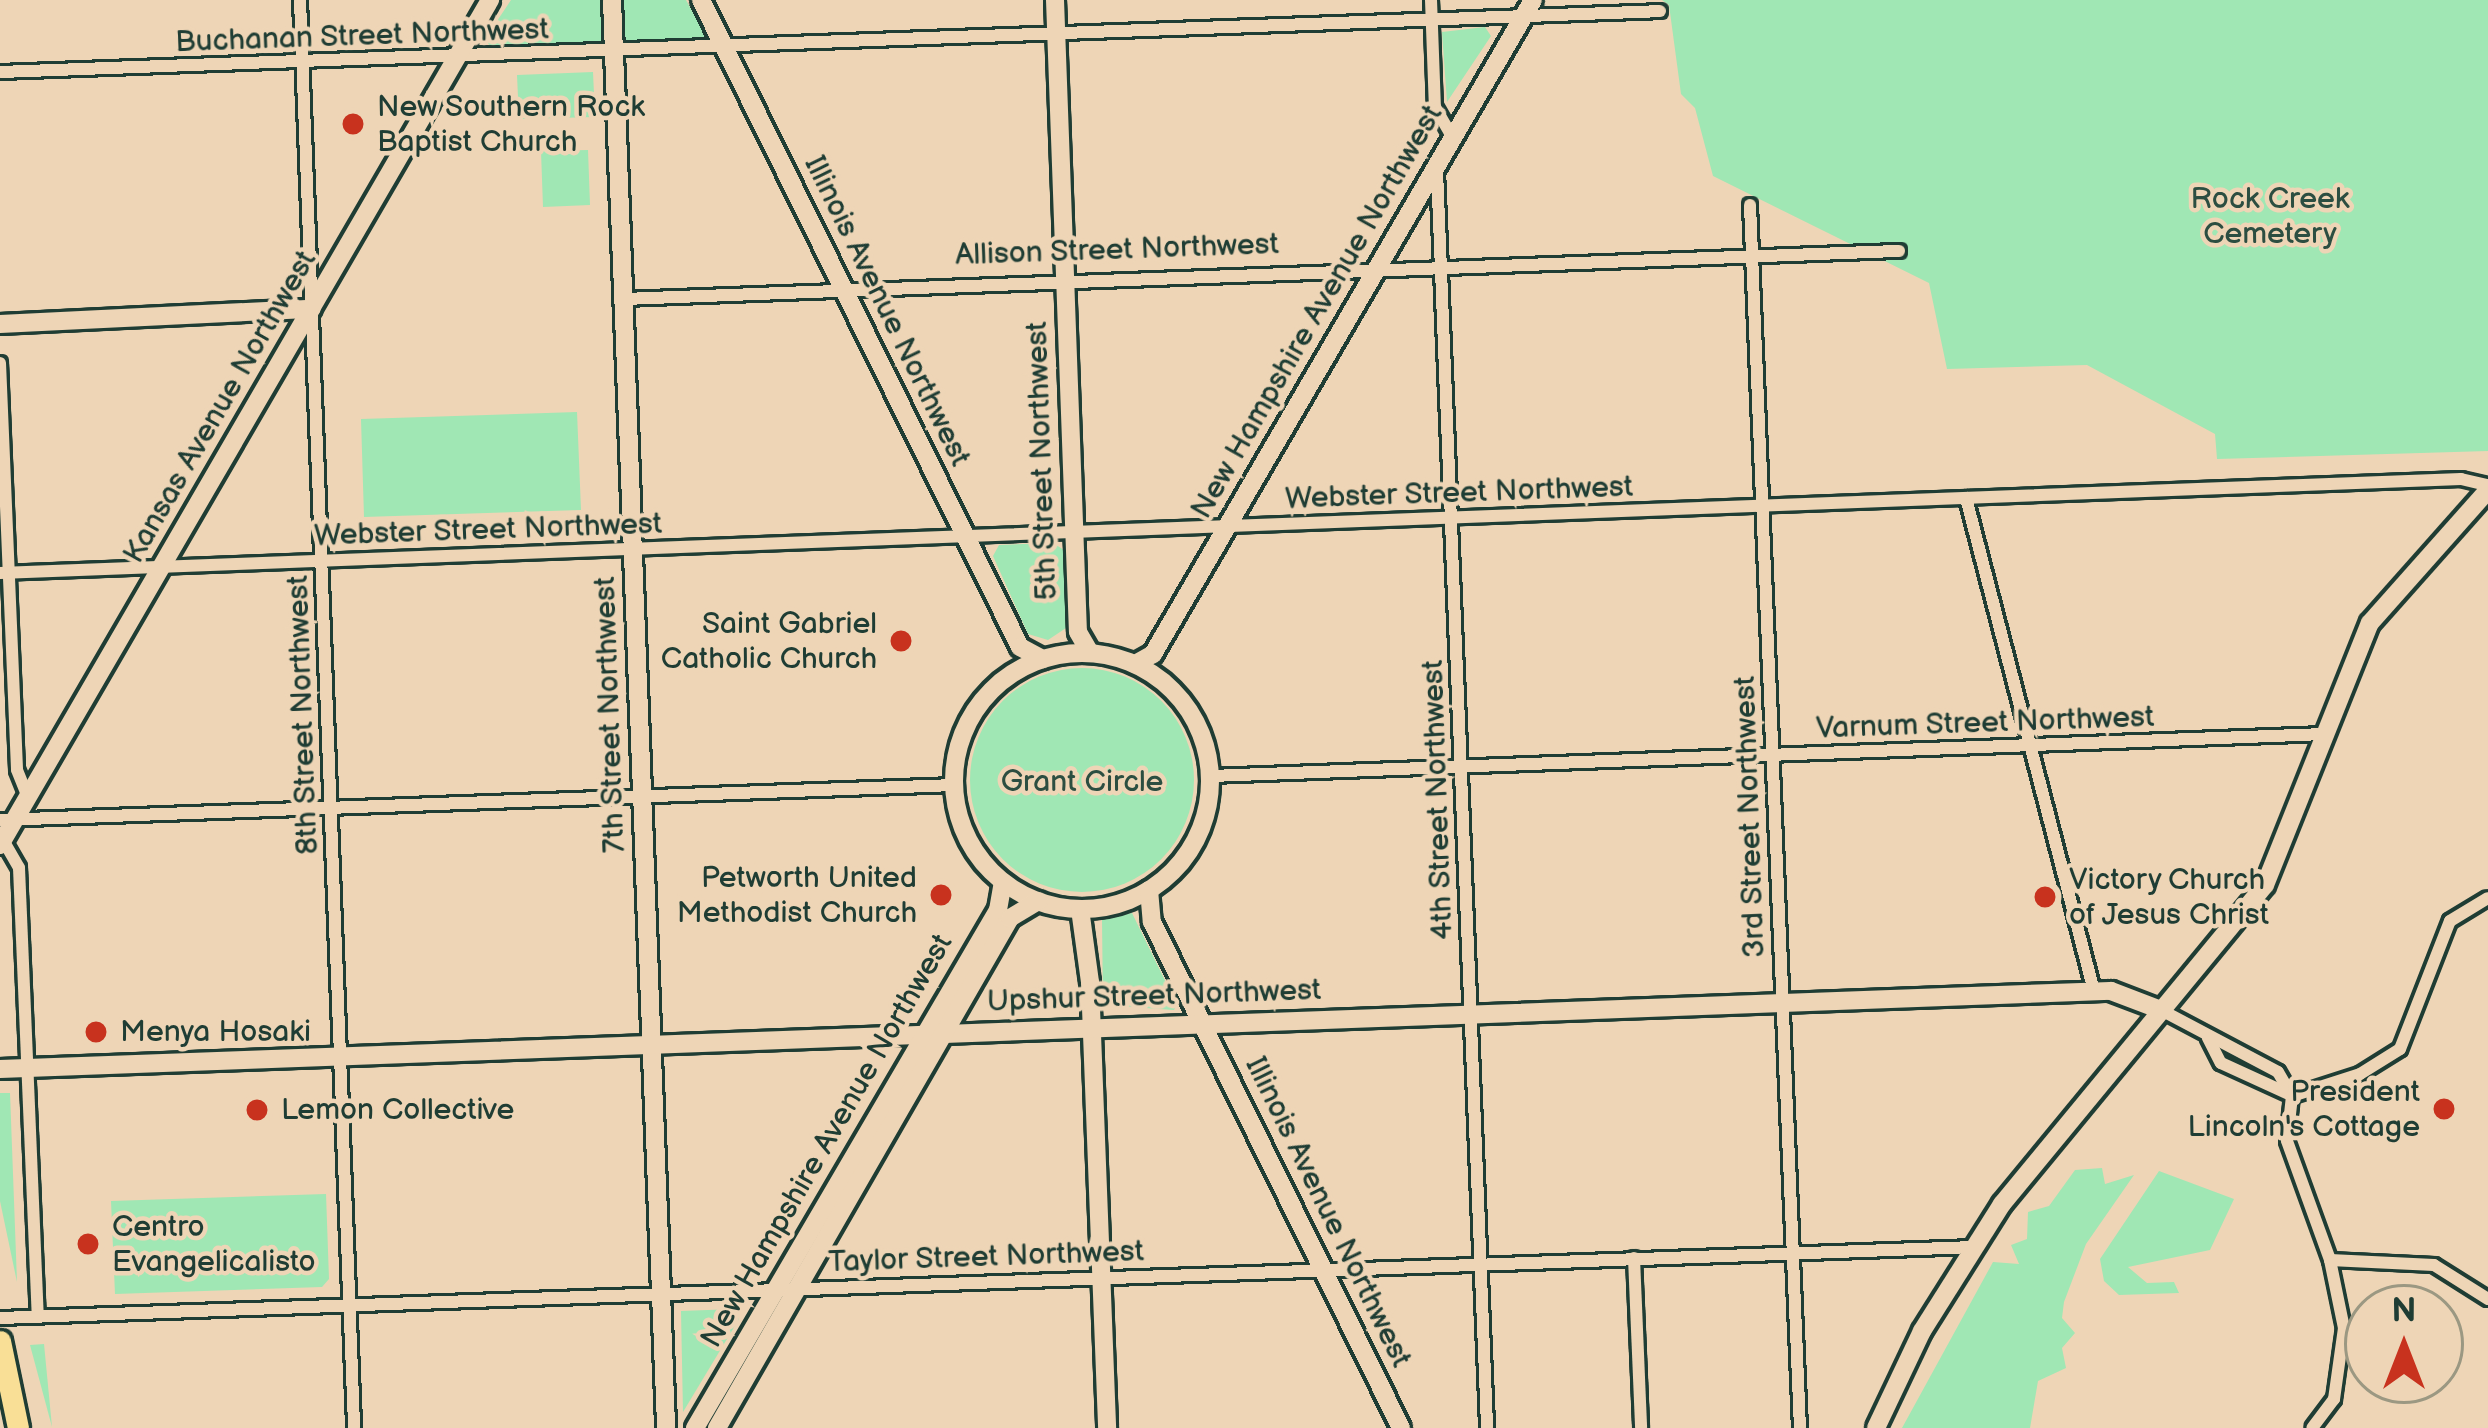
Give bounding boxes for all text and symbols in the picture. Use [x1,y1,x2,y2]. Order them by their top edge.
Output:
street label: Buchanan Street Northwest [174,11,550,61]
place label: New Southern Rock Baptist Church [377,89,646,160]
street label: New Hampshire Avenue Northwest [1184,99,1450,525]
marker: New Southern Rock Baptist Church [340,111,366,137]
street label: Illinois Avenue Northwest [796,150,978,472]
park label: Rock Creek Cemetery [2191,181,2349,252]
street label: Allison Street Northwest [954,226,1280,274]
street label: Kansas Avenue Northwest [116,244,324,570]
street label: 5th Street Northwest [1019,321,1065,601]
street label: Webster Street Northwest [1284,469,1634,517]
street label: Webster Street Northwest [313,506,663,554]
street label: 8th Street Northwest [280,574,326,856]
street label: 7th Street Northwest [587,576,633,854]
place label: Saint Gabriel Catholic Church [661,606,877,676]
marker: Saint Gabriel Catholic Church [888,628,914,654]
street label: 4th Street Northwest [1415,659,1461,941]
street label: 3rd Street Northwest [1727,675,1773,959]
street label: Varnum Street Northwest [1815,699,2155,747]
park label: Grant Circle [1001,764,1163,800]
place label: Petworth United Methodist Church [677,860,917,930]
place label: Victory Church of Jesus Christ [2069,862,2270,932]
marker: Petworth United Methodist Church [928,882,954,908]
marker: Victory Church of Jesus Christ [2032,884,2058,910]
street label: New Hampshire Avenue Northwest [694,928,960,1354]
street label: Upshur Street Northwest [986,972,1322,1020]
place label: Menya Hosaki [120,1014,311,1050]
marker: Menya Hosaki [83,1019,109,1045]
street label: Illinois Avenue Northwest [1237,1051,1419,1373]
place label: President Lincoln's Cottage [2187,1074,2420,1144]
place label: Lemon Collective [281,1092,514,1128]
marker: President Lincoln's Cottage [2431,1096,2457,1122]
marker: Lemon Collective [244,1097,270,1123]
place label: Centro Evangelicalisto [112,1209,315,1280]
marker: Centro Evangelicalisto [75,1231,101,1257]
street label: Taylor Street Northwest [827,1233,1145,1281]
north arrow [2344,1284,2464,1404]
text: N [2392,1291,2416,1331]

